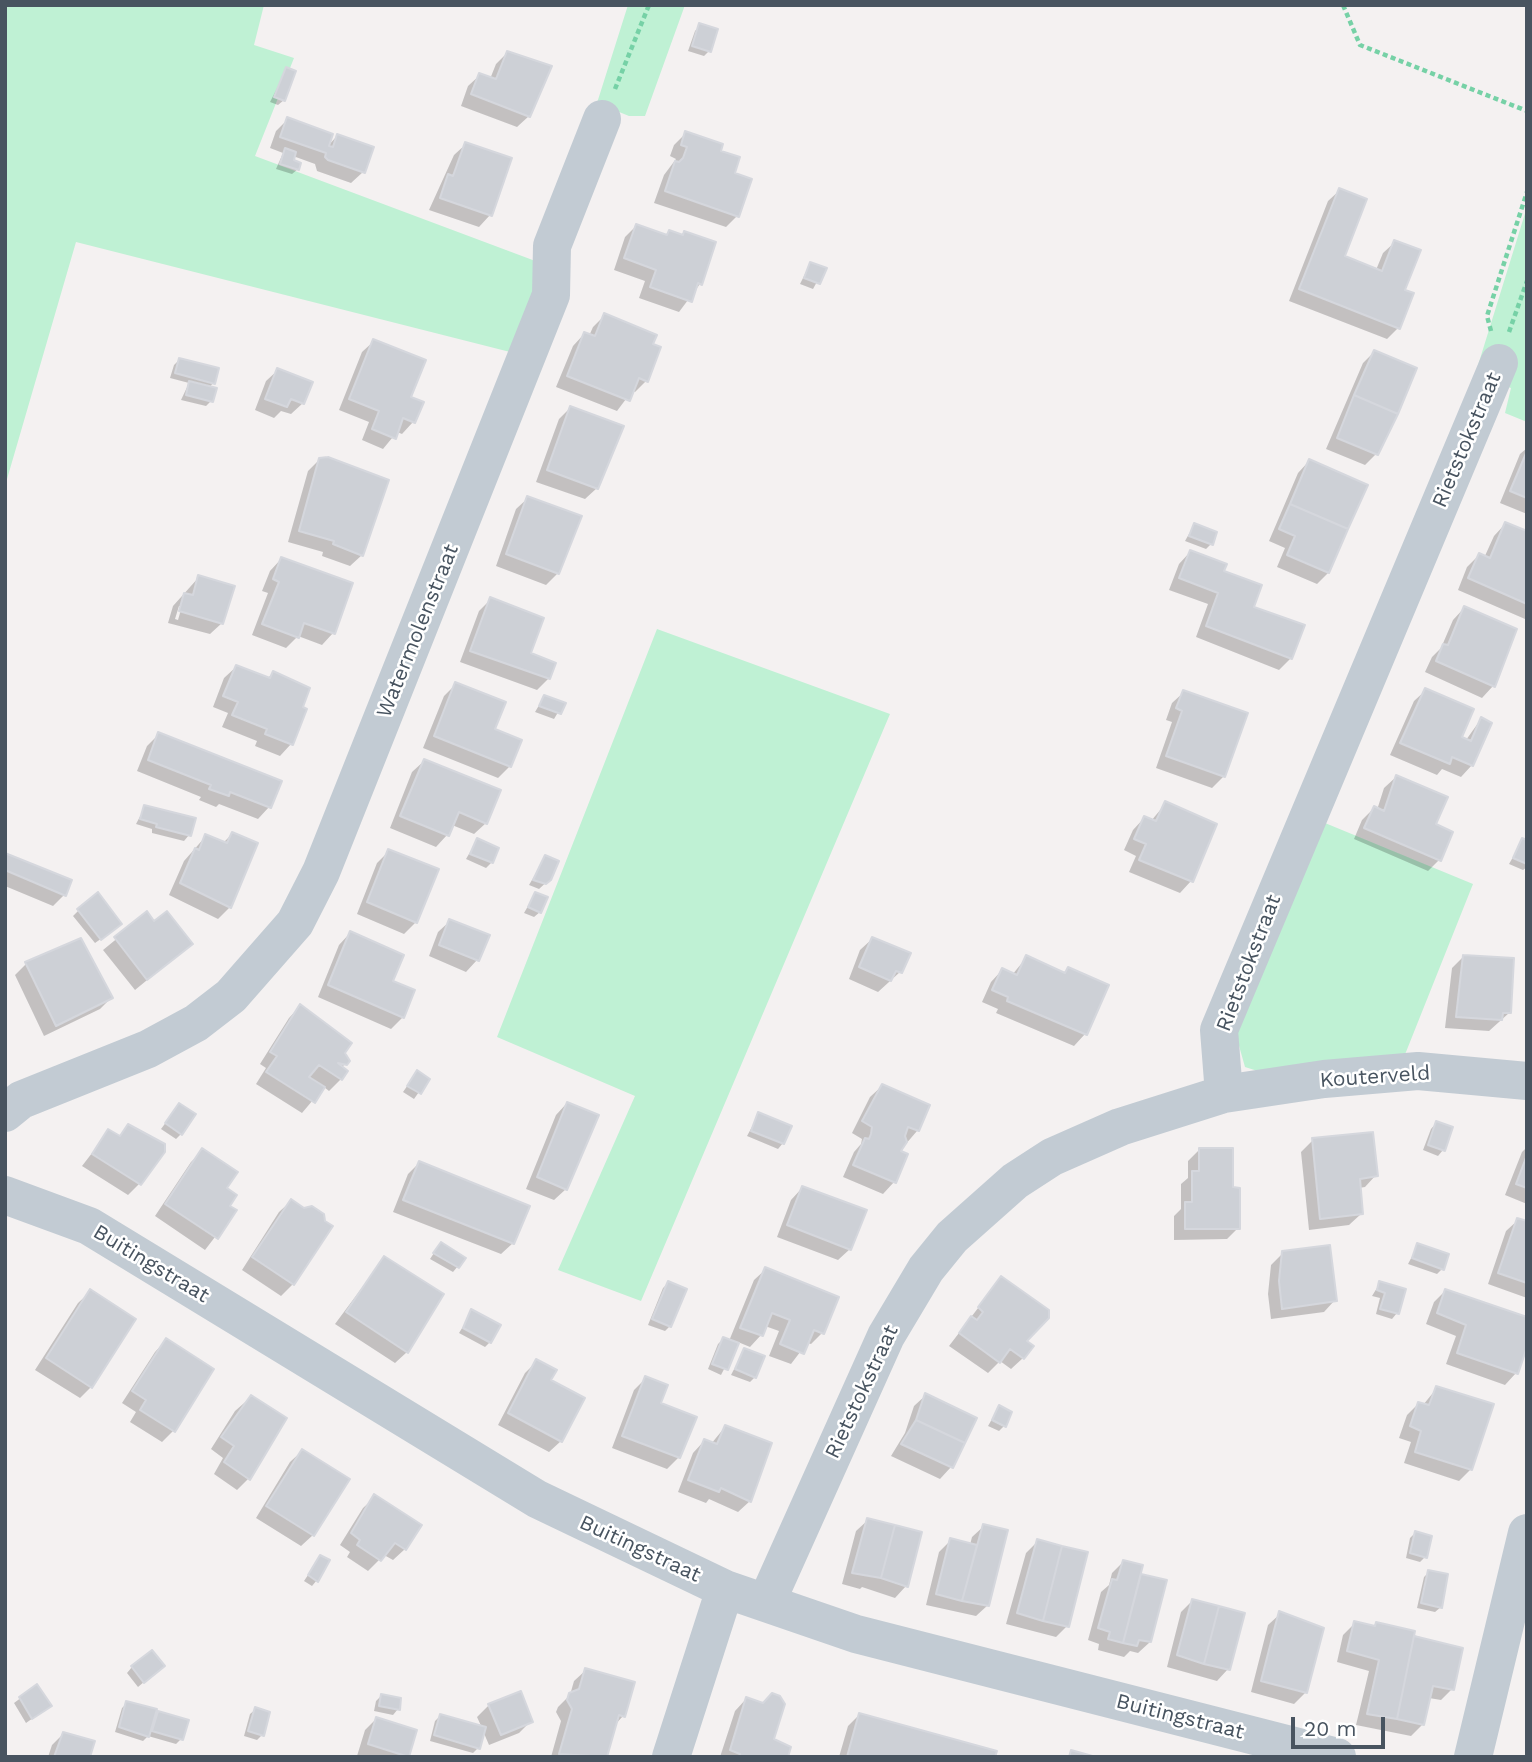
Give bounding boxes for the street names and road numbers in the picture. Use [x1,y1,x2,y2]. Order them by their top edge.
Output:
street label: Rietstokstraat [1427,369,1507,511]
street label: Watermolenstraat [372,541,464,721]
street label: Rietstokstraat [1211,891,1287,1035]
street label: Kouterveld [1319,1061,1431,1093]
street label: Buitingstraat [88,1219,214,1309]
street label: Rietstokstraat [820,1321,904,1463]
street label: Buitingstraat [575,1510,705,1588]
street label: Buitingstraat [1113,1689,1247,1745]

